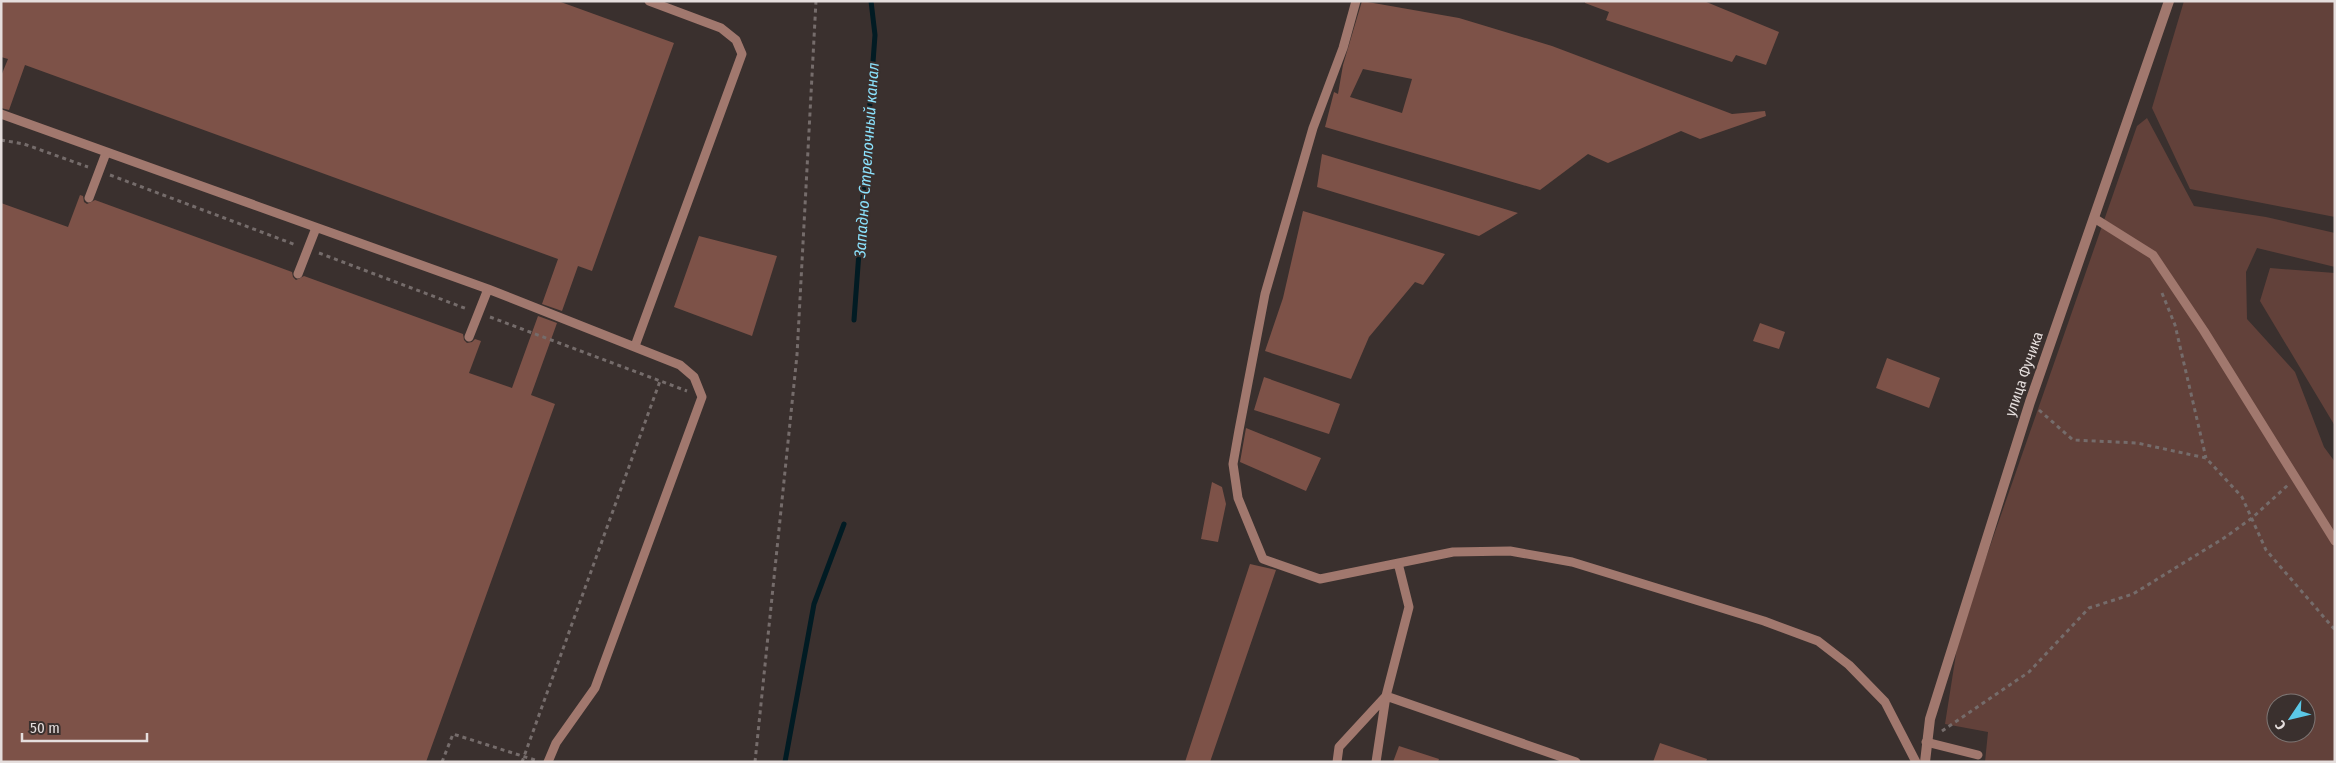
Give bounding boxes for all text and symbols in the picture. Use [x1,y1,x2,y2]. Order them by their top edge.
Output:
water label: Западно-Стрелочный канал [850,62,883,259]
street label: улица Фучика [2001,329,2047,419]
north arrow [2266,693,2316,743]
scale bar [22,710,148,742]
text: С [2271,717,2290,733]
text: 50 m [30,719,60,737]

